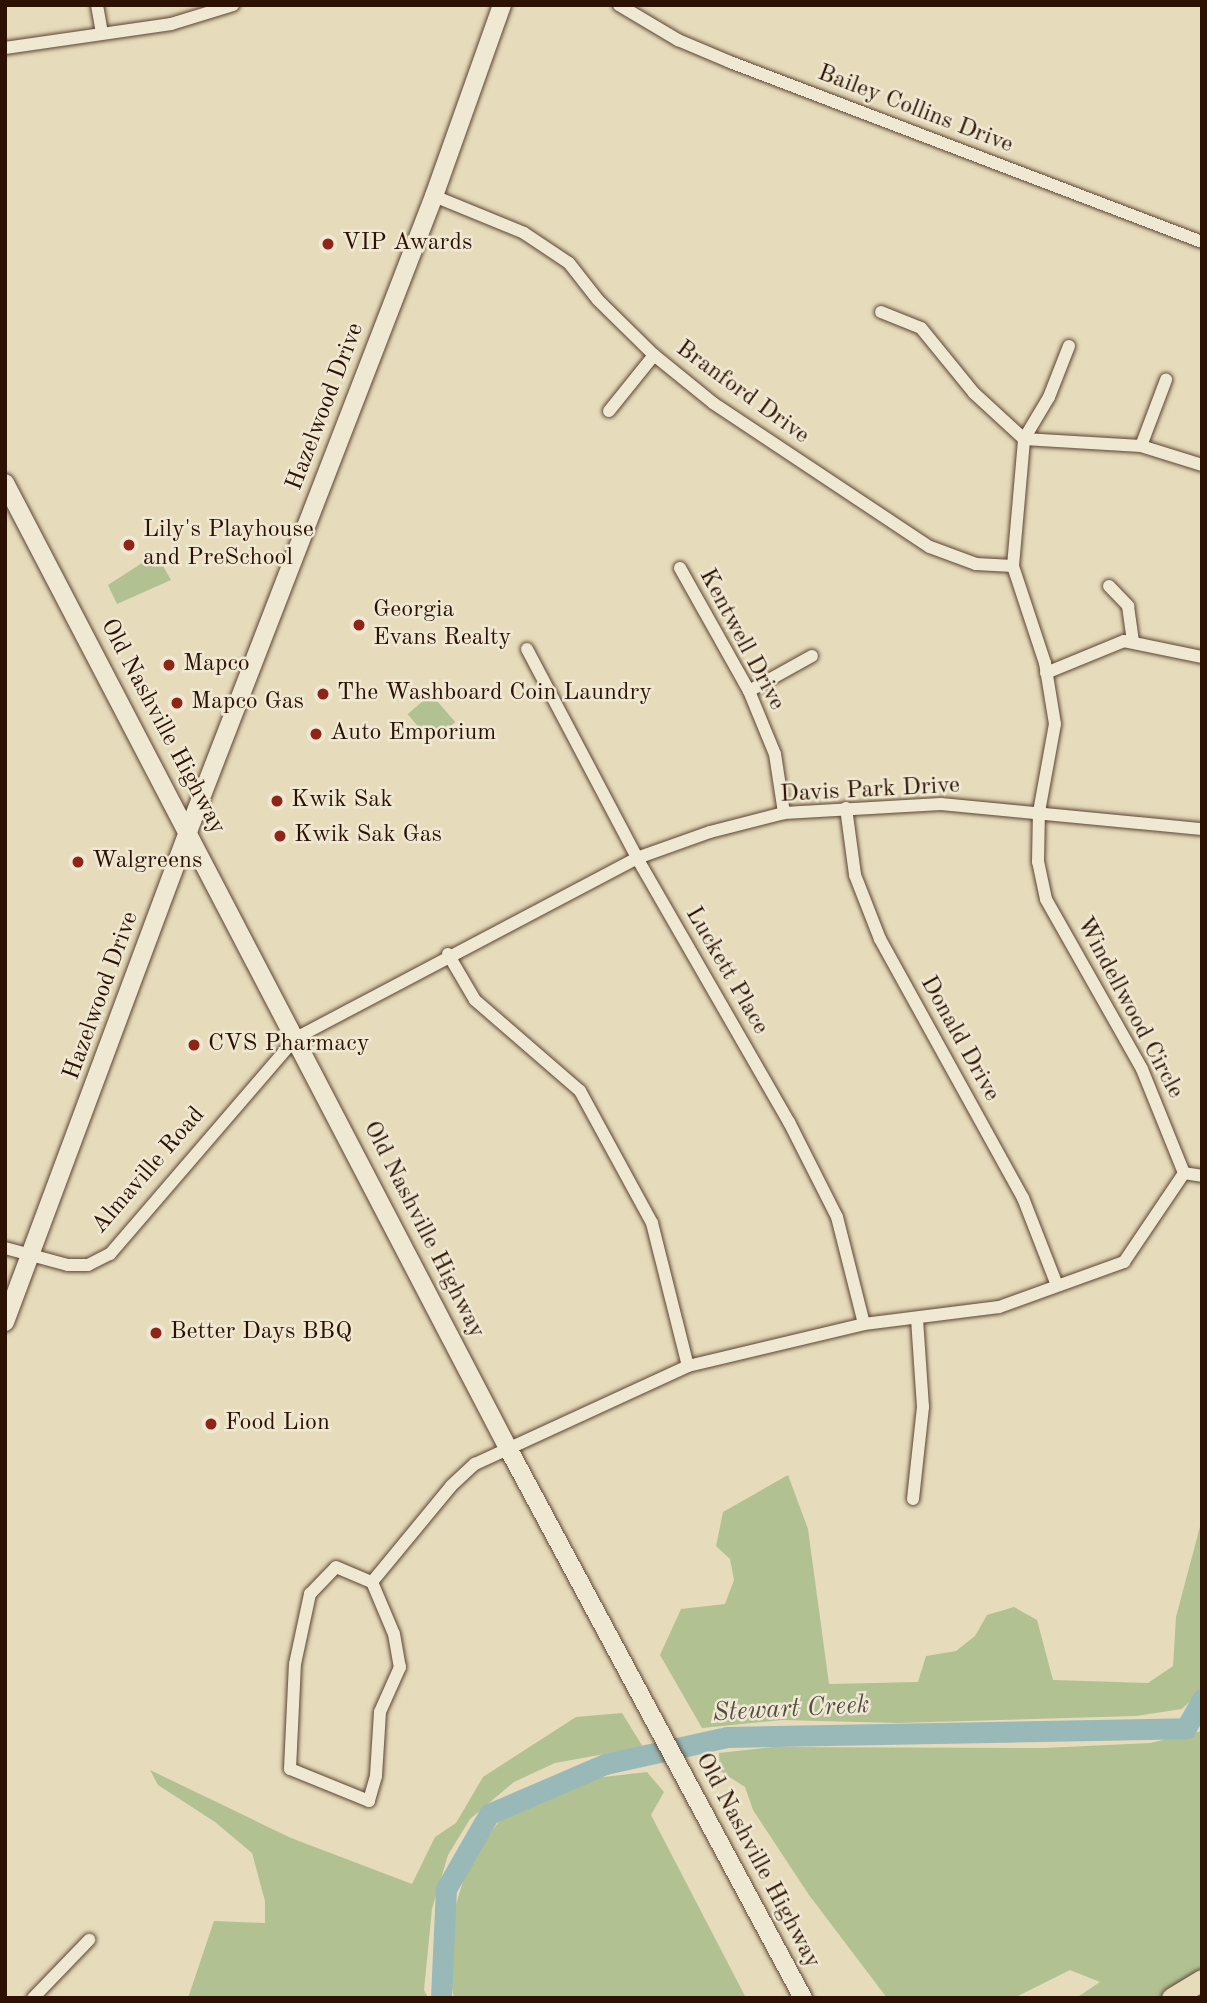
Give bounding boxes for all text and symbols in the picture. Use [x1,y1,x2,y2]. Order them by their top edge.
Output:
street label: Bailey Collins Drive [813,59,1017,161]
place label: VIP Awards [342,230,472,258]
marker: VIP Awards [320,236,336,252]
street label: Hazelwood Drive [281,319,371,495]
street label: Branford Drive [670,335,814,451]
place label: Lily's Playhouse and PreSchool [143,517,314,573]
marker: Lily's Playhouse and PreSchool [121,537,137,553]
street label: Kentwell Drive [692,564,790,716]
place label: Georgia Evans Realty [373,597,511,653]
street label: Old Nashville Highway [93,614,231,840]
marker: Georgia Evans Realty [351,617,367,633]
place label: Mapco [183,651,250,679]
marker: Mapco [161,657,177,673]
place label: The Washboard Coin Laundry [337,680,652,708]
marker: The Washboard Coin Laundry [315,686,331,702]
place label: Mapco Gas [191,689,304,717]
marker: Mapco Gas [169,695,185,711]
place label: Auto Emporium [330,720,496,748]
marker: Auto Emporium [308,726,324,742]
street label: Davis Park Drive [779,772,961,810]
place label: Kwik Sak [291,787,393,815]
marker: Kwik Sak [269,793,285,809]
place label: Kwik Sak Gas [294,822,442,850]
marker: Kwik Sak Gas [272,828,288,844]
place label: Walgreens [92,848,202,876]
marker: Walgreens [70,854,86,870]
street label: Luckett Place [678,902,774,1040]
street label: Hazelwood Drive [58,908,146,1084]
street label: Windellwood Circle [1069,912,1189,1104]
street label: Donald Drive [913,971,1005,1107]
place label: CVS Pharmacy [208,1031,369,1059]
marker: CVS Pharmacy [186,1037,202,1053]
street label: Almaville Road [86,1102,212,1240]
street label: Old Nashville Highway [356,1117,490,1343]
place label: Better Days BBQ [170,1319,352,1347]
marker: Better Days BBQ [148,1325,164,1341]
place label: Food Lion [225,1410,330,1438]
marker: Food Lion [203,1416,219,1432]
water label: Stewart Creek [712,1690,870,1730]
street label: Old Nashville Highway [688,1748,826,1974]

